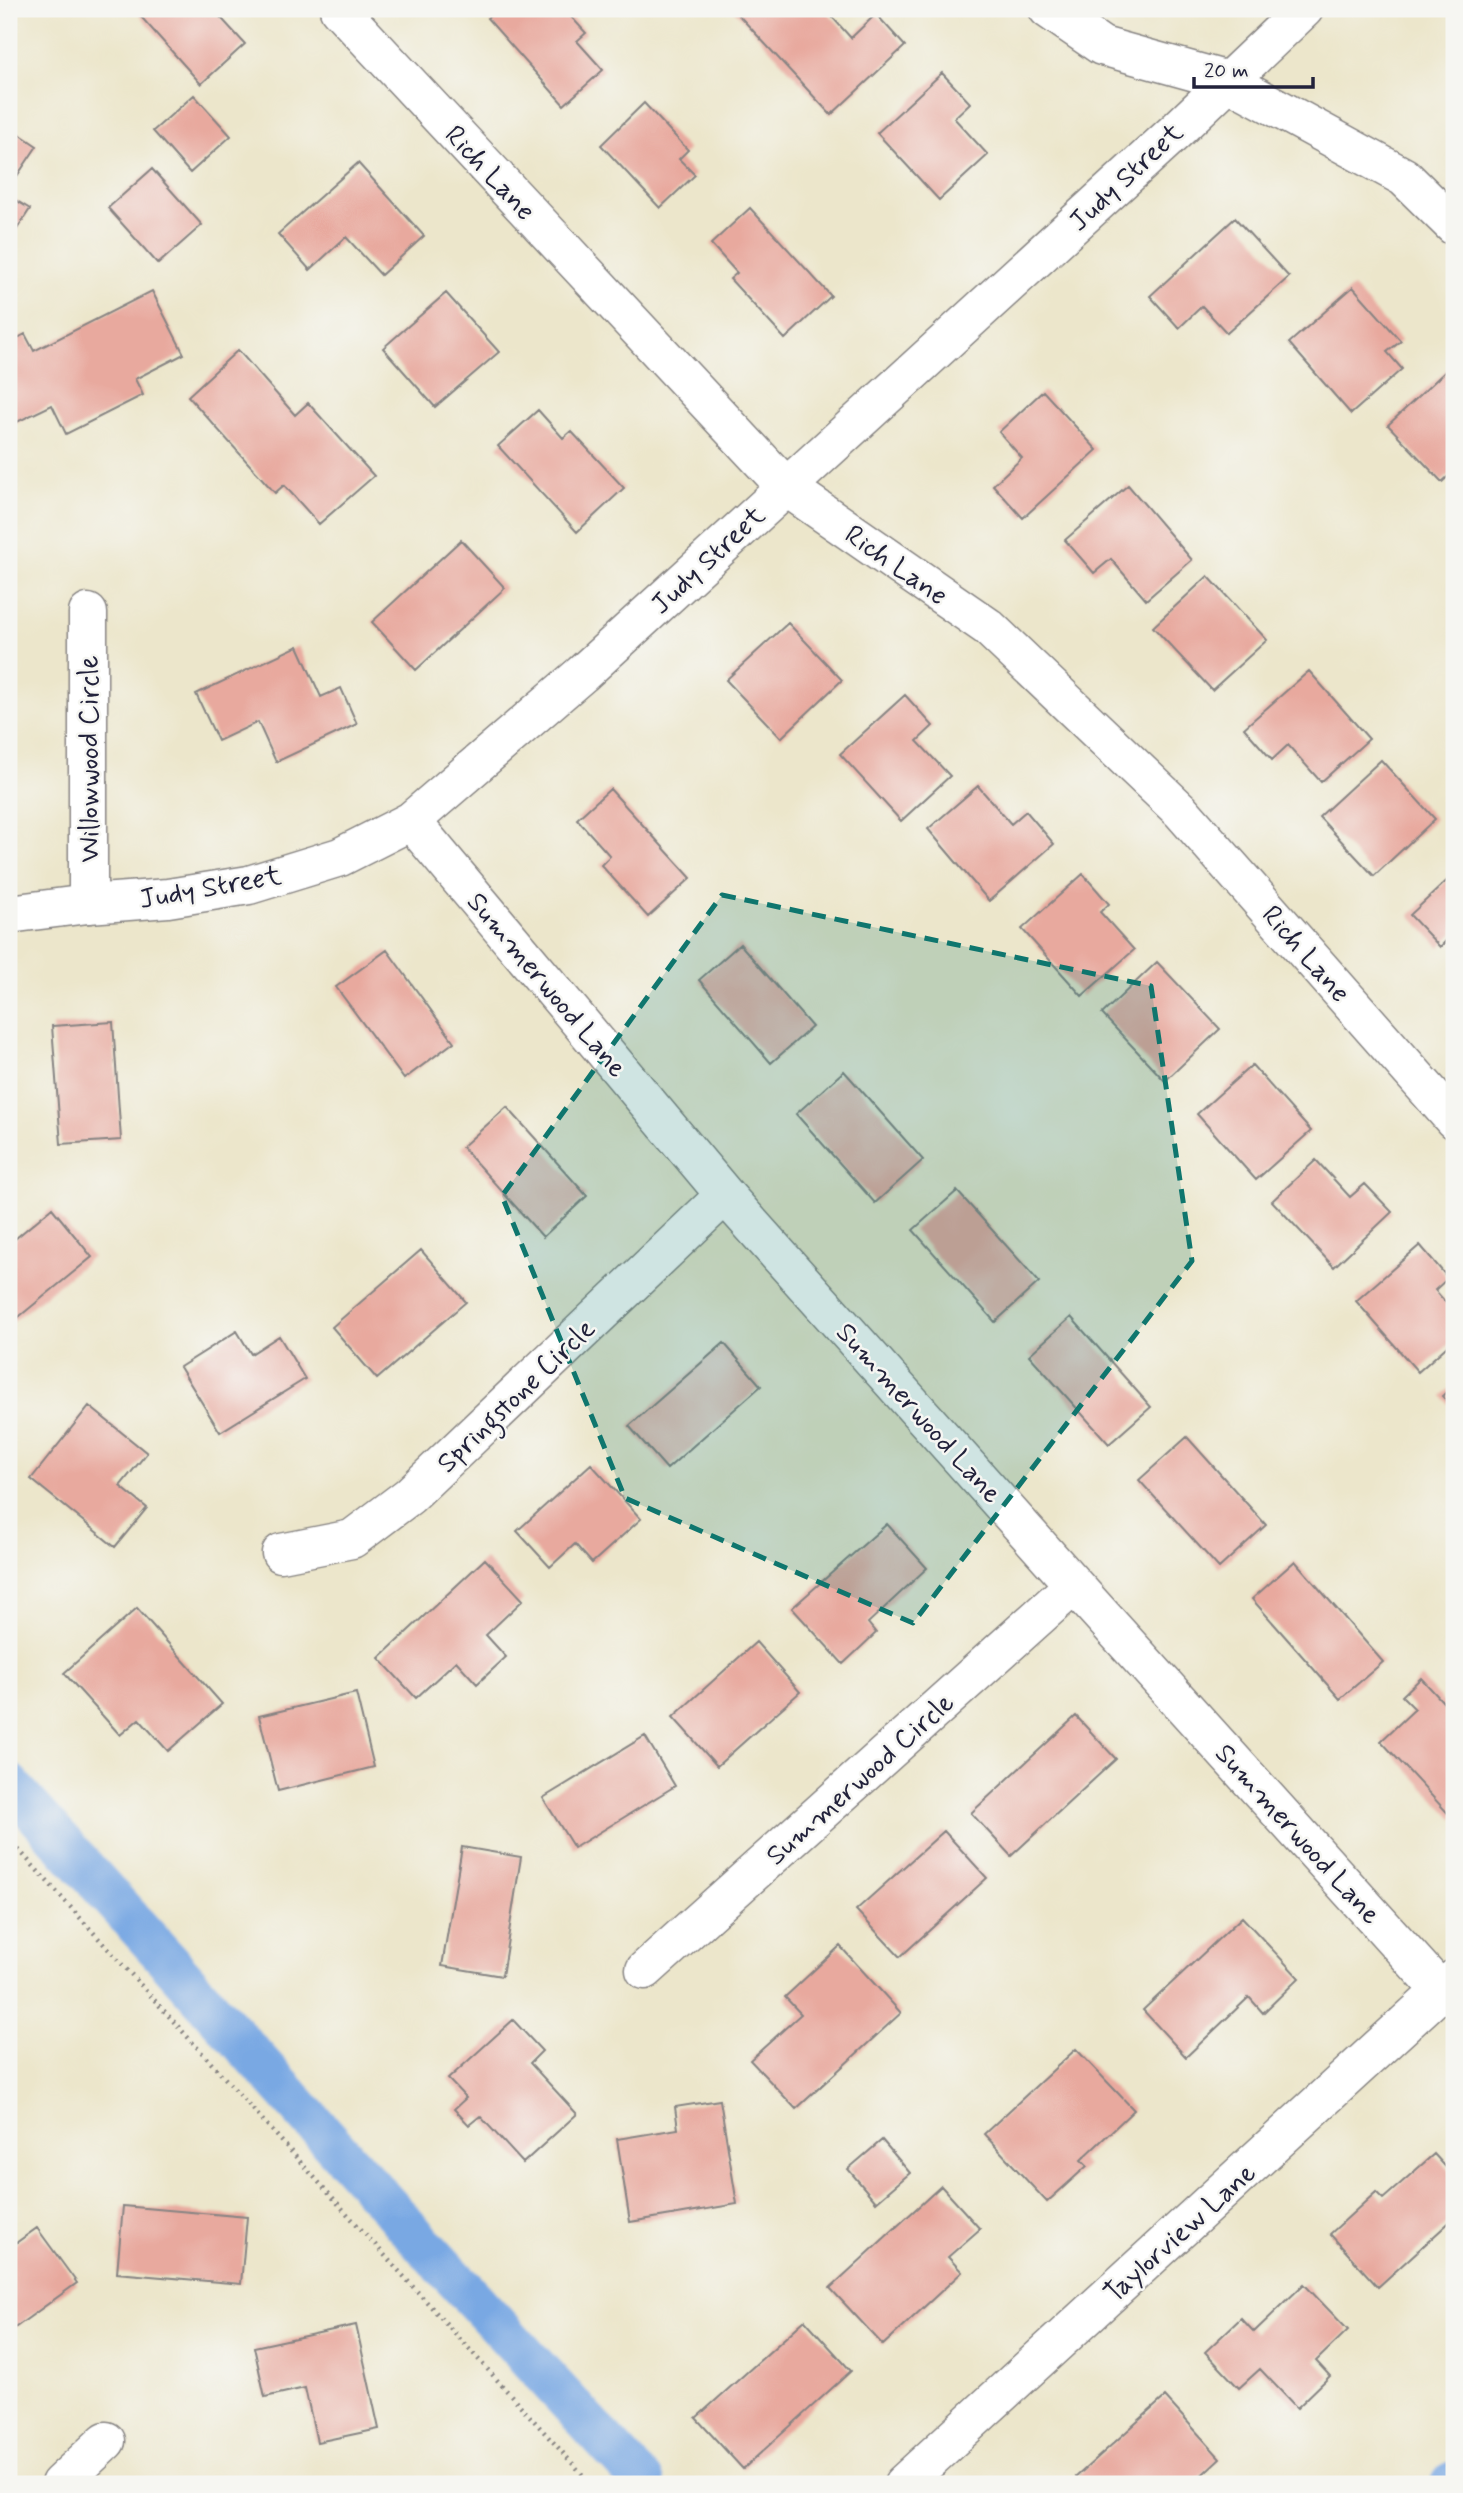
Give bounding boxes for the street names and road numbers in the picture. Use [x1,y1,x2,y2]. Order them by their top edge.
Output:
street label: Judy Street [1062,115,1192,240]
street label: Rich Lane [435,118,543,229]
street label: Judy Street [644,498,774,623]
street label: Rich Lane [837,517,954,615]
street label: Willowwood Circle [72,655,109,863]
street label: Judy Street [136,858,285,919]
street label: Summerwood Lane [457,885,635,1086]
street label: Rich Lane [1253,898,1358,1011]
street label: Springstone Circle [429,1312,606,1484]
street label: Summerwood Lane [827,1315,1009,1512]
street label: Summerwood Circle [759,1685,963,1874]
street label: Summerwood Lane [1206,1736,1388,1933]
street label: Taylorview Lane [1097,2156,1265,2312]

